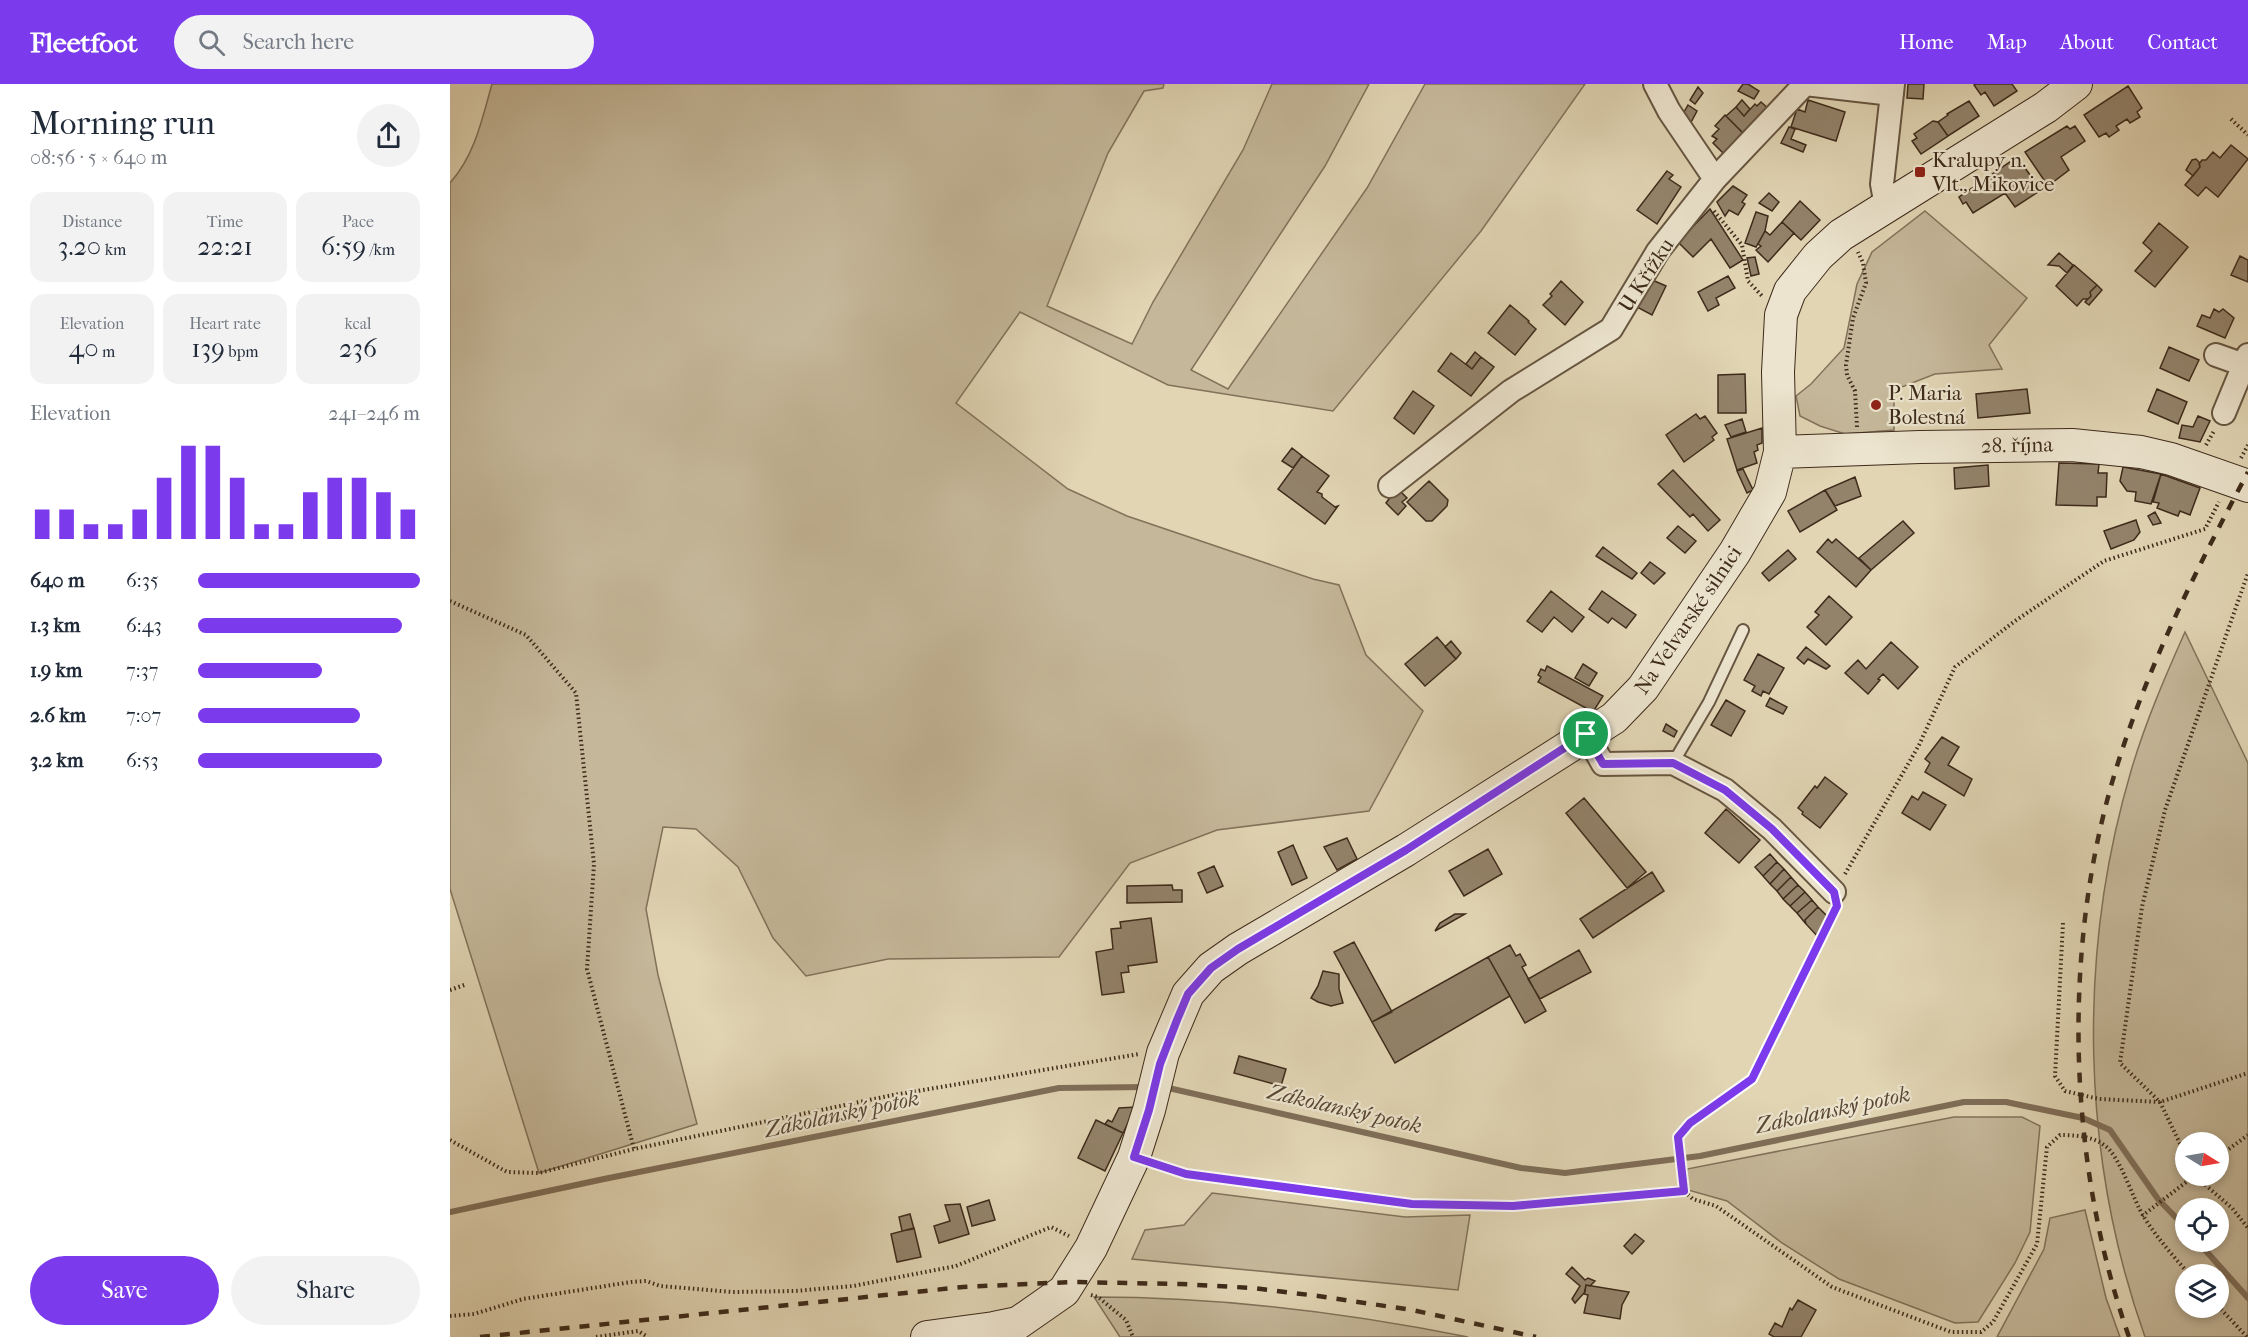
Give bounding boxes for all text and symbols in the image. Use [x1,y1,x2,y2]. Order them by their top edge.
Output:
search box [174,15,594,69]
text: Fleetfoot [30,26,138,59]
icon: search [195,26,228,59]
text: Search here [243,29,354,55]
text: Home [1899,30,1954,54]
text: Map [1987,30,2027,54]
text: About [2060,30,2114,54]
text: Contact [2147,30,2218,54]
text: Morning run [30,104,215,143]
button: share [357,104,420,167]
text: 08:56 · 5 × 640 m [30,146,168,169]
place label: Kralupy n. Vlt., Mikovice [1931,148,2055,196]
marker: Kralupy n. Vlt., Mikovice [1913,165,1927,179]
text: Distance [62,212,122,231]
text: Time [207,212,243,231]
text: Pace [342,212,374,231]
text: 3.20 [58,231,101,262]
text: 22:21 [197,231,253,262]
text: 6:59 [321,231,366,262]
street label: U Křížku [1613,233,1679,316]
text: km [101,240,126,259]
text: /km [366,240,395,259]
text: Elevation [60,314,124,333]
text: Heart rate [189,314,261,333]
text: kcal [345,314,371,333]
text: 40 [69,333,98,364]
text: 139 [191,333,225,364]
text: 236 [339,333,377,364]
text: m [98,342,115,361]
text: bpm [225,342,259,361]
place label: P. Maria Bolestná [1888,381,1966,429]
marker: P. Maria Bolestná [1869,398,1883,412]
text: Elevation [30,402,111,425]
text: 241–246 m [328,402,420,425]
street label: 28. října [1981,432,2054,458]
street label: Na Velvarské silnici [1630,541,1746,699]
text: 640 m [30,569,85,592]
text: 6:35 [126,569,159,592]
text: 1.3 km [30,614,80,637]
text: 6:43 [126,614,162,637]
text: 1.9 km [30,659,82,682]
text: 7:37 [126,659,158,682]
text: 2.6 km [30,704,86,727]
text: 7:07 [126,704,161,727]
pin [1560,708,1611,759]
icon: arrive [1569,717,1602,750]
text: 3.2 km [30,749,84,772]
text: 6:53 [126,749,159,772]
water label: Zákolanský potok [1263,1078,1425,1139]
water label: Zákolanský potok [1751,1081,1913,1139]
water label: Zákolanský potok [760,1085,922,1143]
north arrow [2175,1132,2229,1186]
map controls [2175,1132,2229,1318]
button: locate [2175,1198,2229,1252]
button: Save [30,1256,219,1325]
button: Share [231,1256,420,1325]
button: layers [2175,1264,2229,1318]

